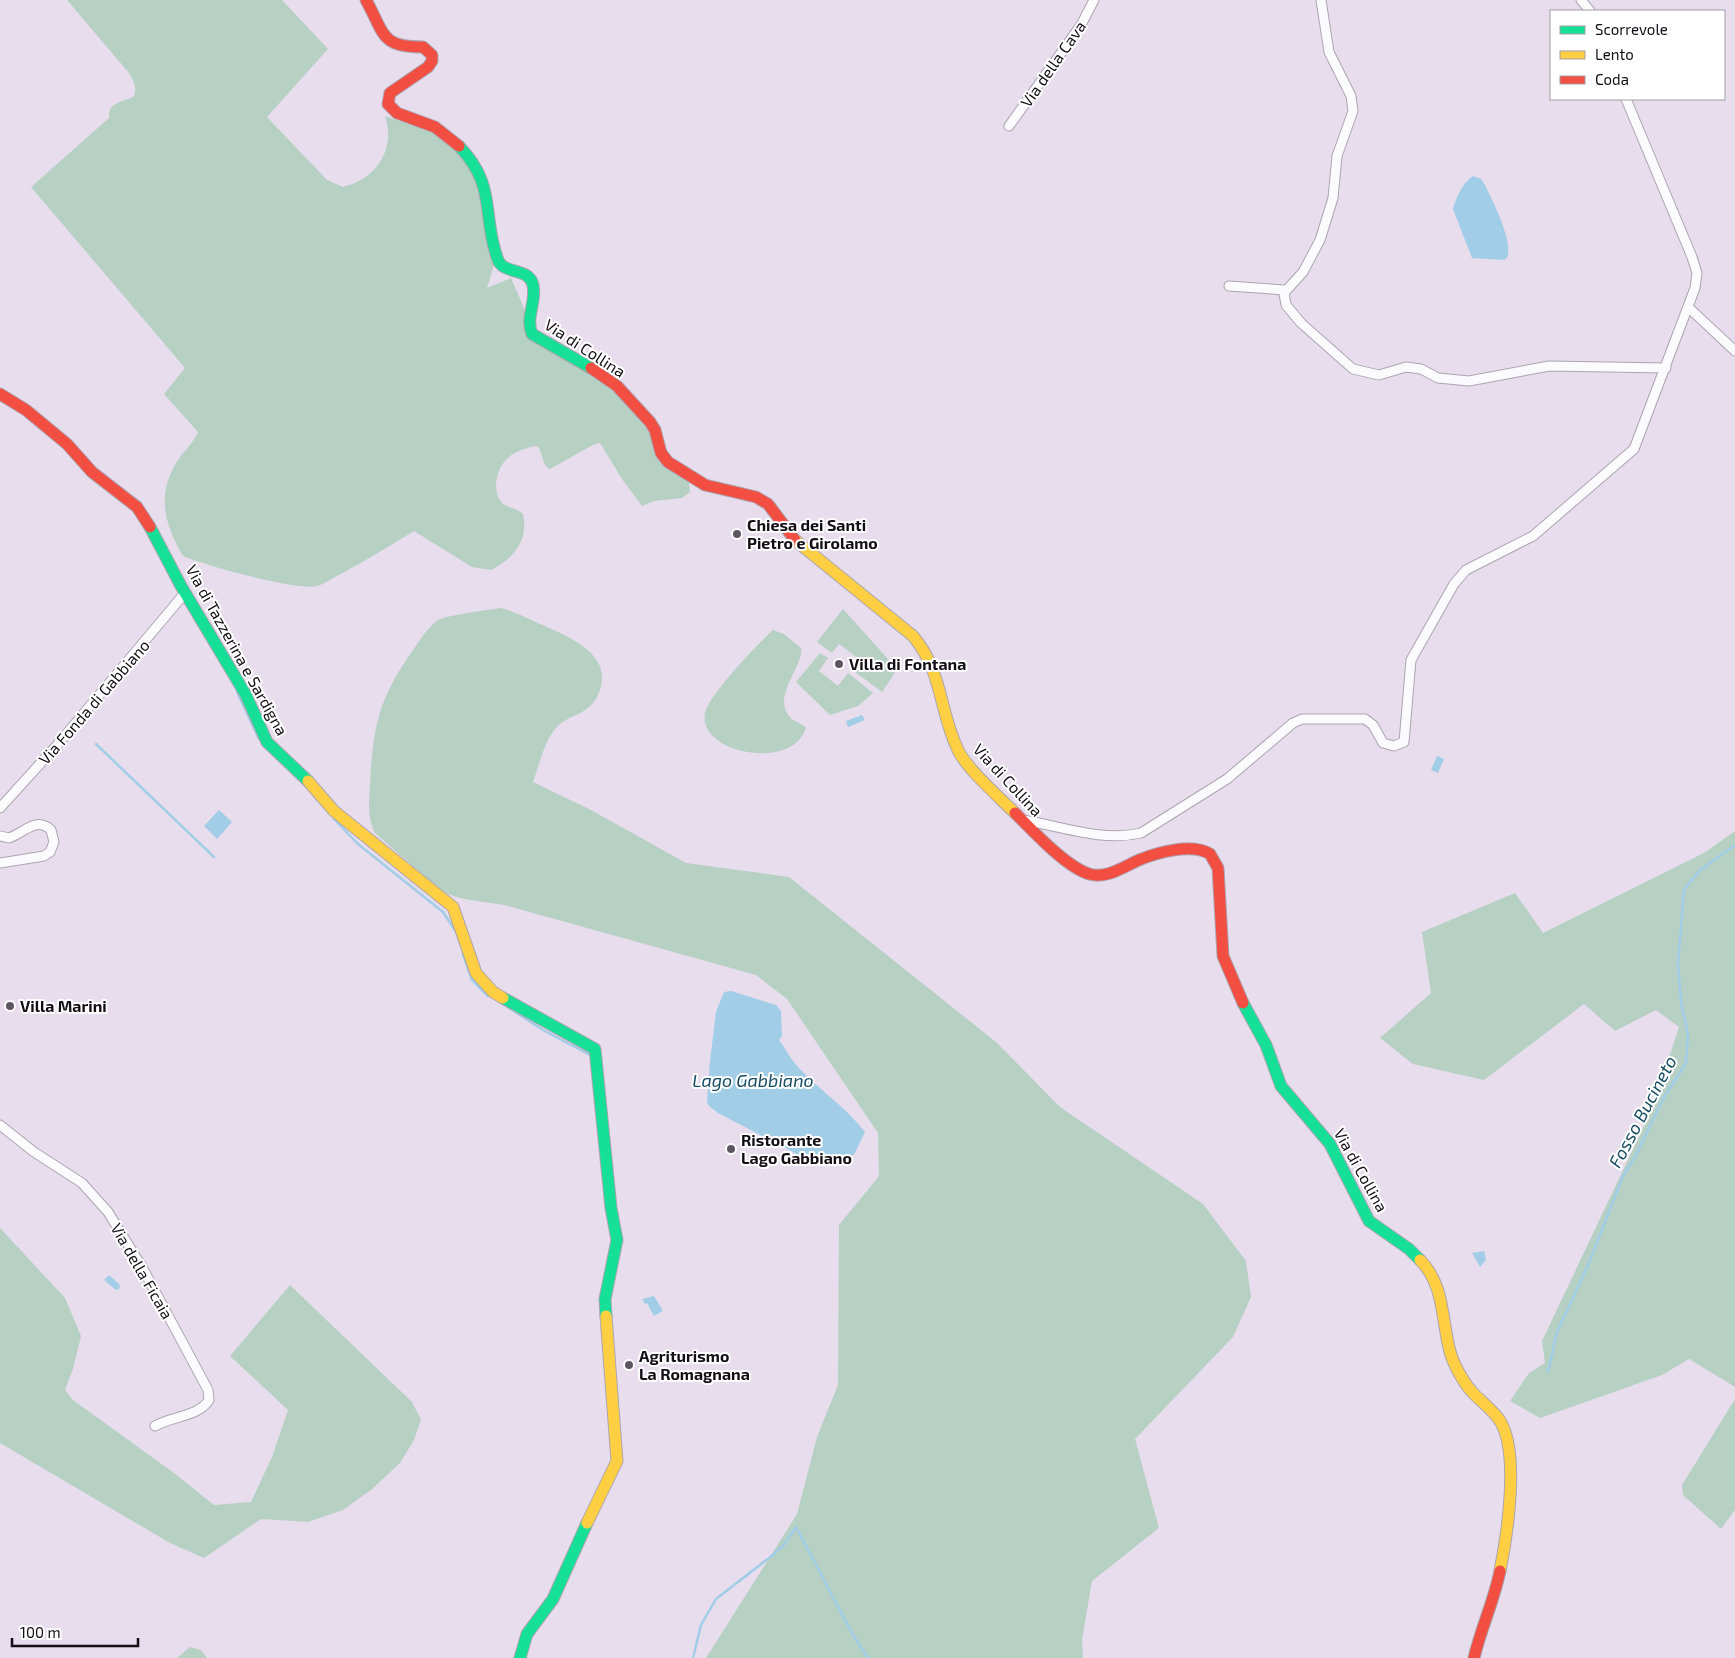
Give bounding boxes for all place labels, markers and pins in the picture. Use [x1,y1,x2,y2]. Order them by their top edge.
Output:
place label: Chiesa dei Santi Pietro e Girolamo [747,515,878,552]
marker: Chiesa dei Santi Pietro e Girolamo [731,528,743,540]
place label: Villa di Fontana [849,654,966,673]
marker: Villa di Fontana [833,658,845,670]
place label: Villa Marini [20,996,107,1015]
marker: Villa Marini [4,1000,16,1012]
place label: Ristorante Lago Gabbiano [741,1130,852,1167]
marker: Ristorante Lago Gabbiano [725,1143,737,1155]
place label: Agriturismo La Romagnana [639,1346,750,1383]
marker: Agriturismo La Romagnana [623,1359,635,1371]

